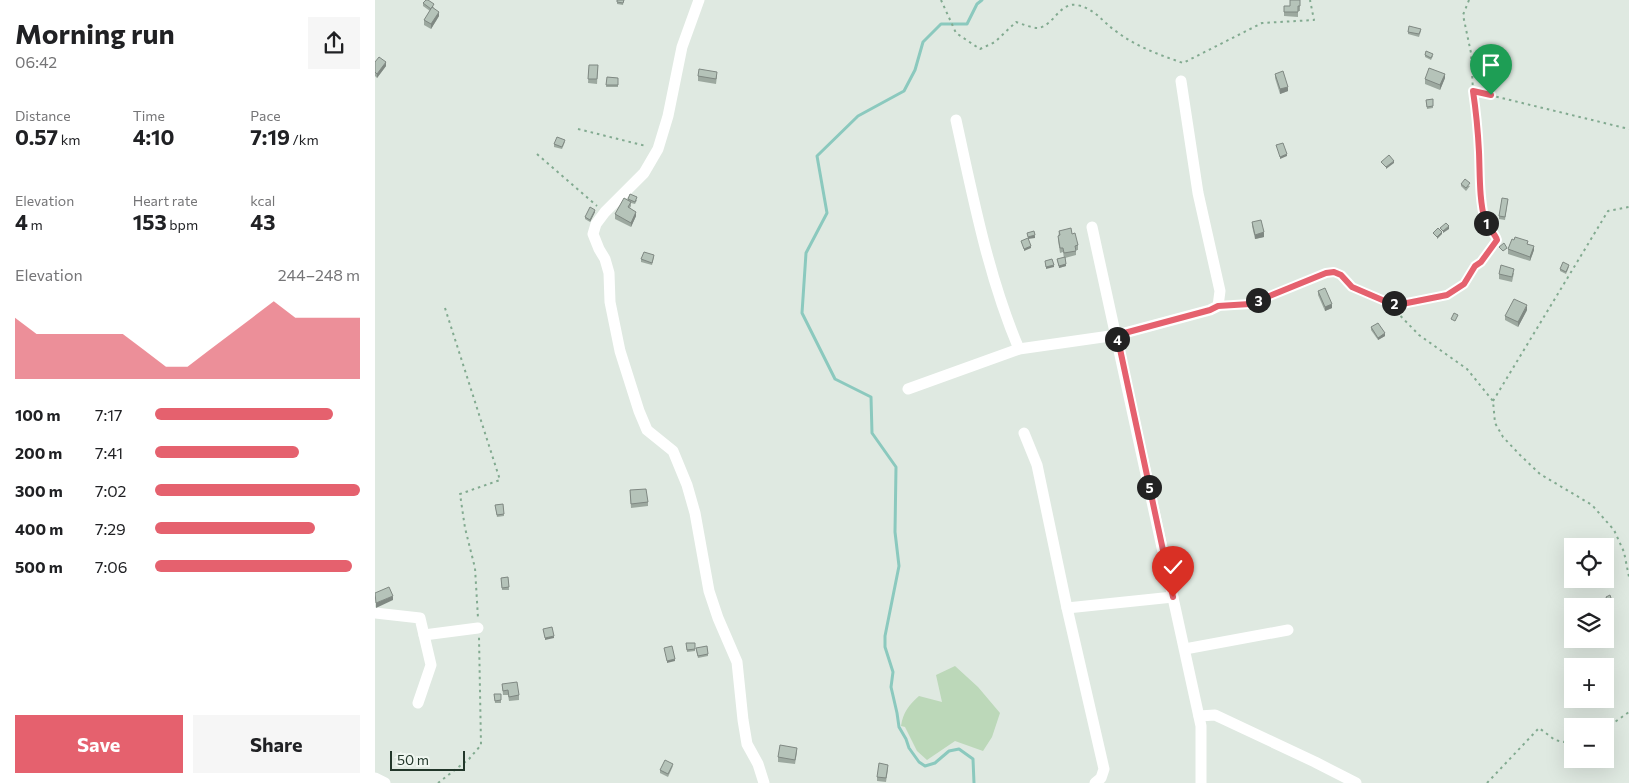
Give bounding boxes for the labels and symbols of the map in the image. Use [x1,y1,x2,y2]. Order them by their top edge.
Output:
pin [1470,44,1512,95]
pin: 1 [1473,210,1499,236]
pin: 3 [1245,288,1271,312]
pin: 2 [1381,290,1407,316]
pin: 4 [1105,326,1129,352]
pin: 5 [1137,474,1161,500]
pin [1152,546,1194,597]
scale bar [390,748,465,771]

